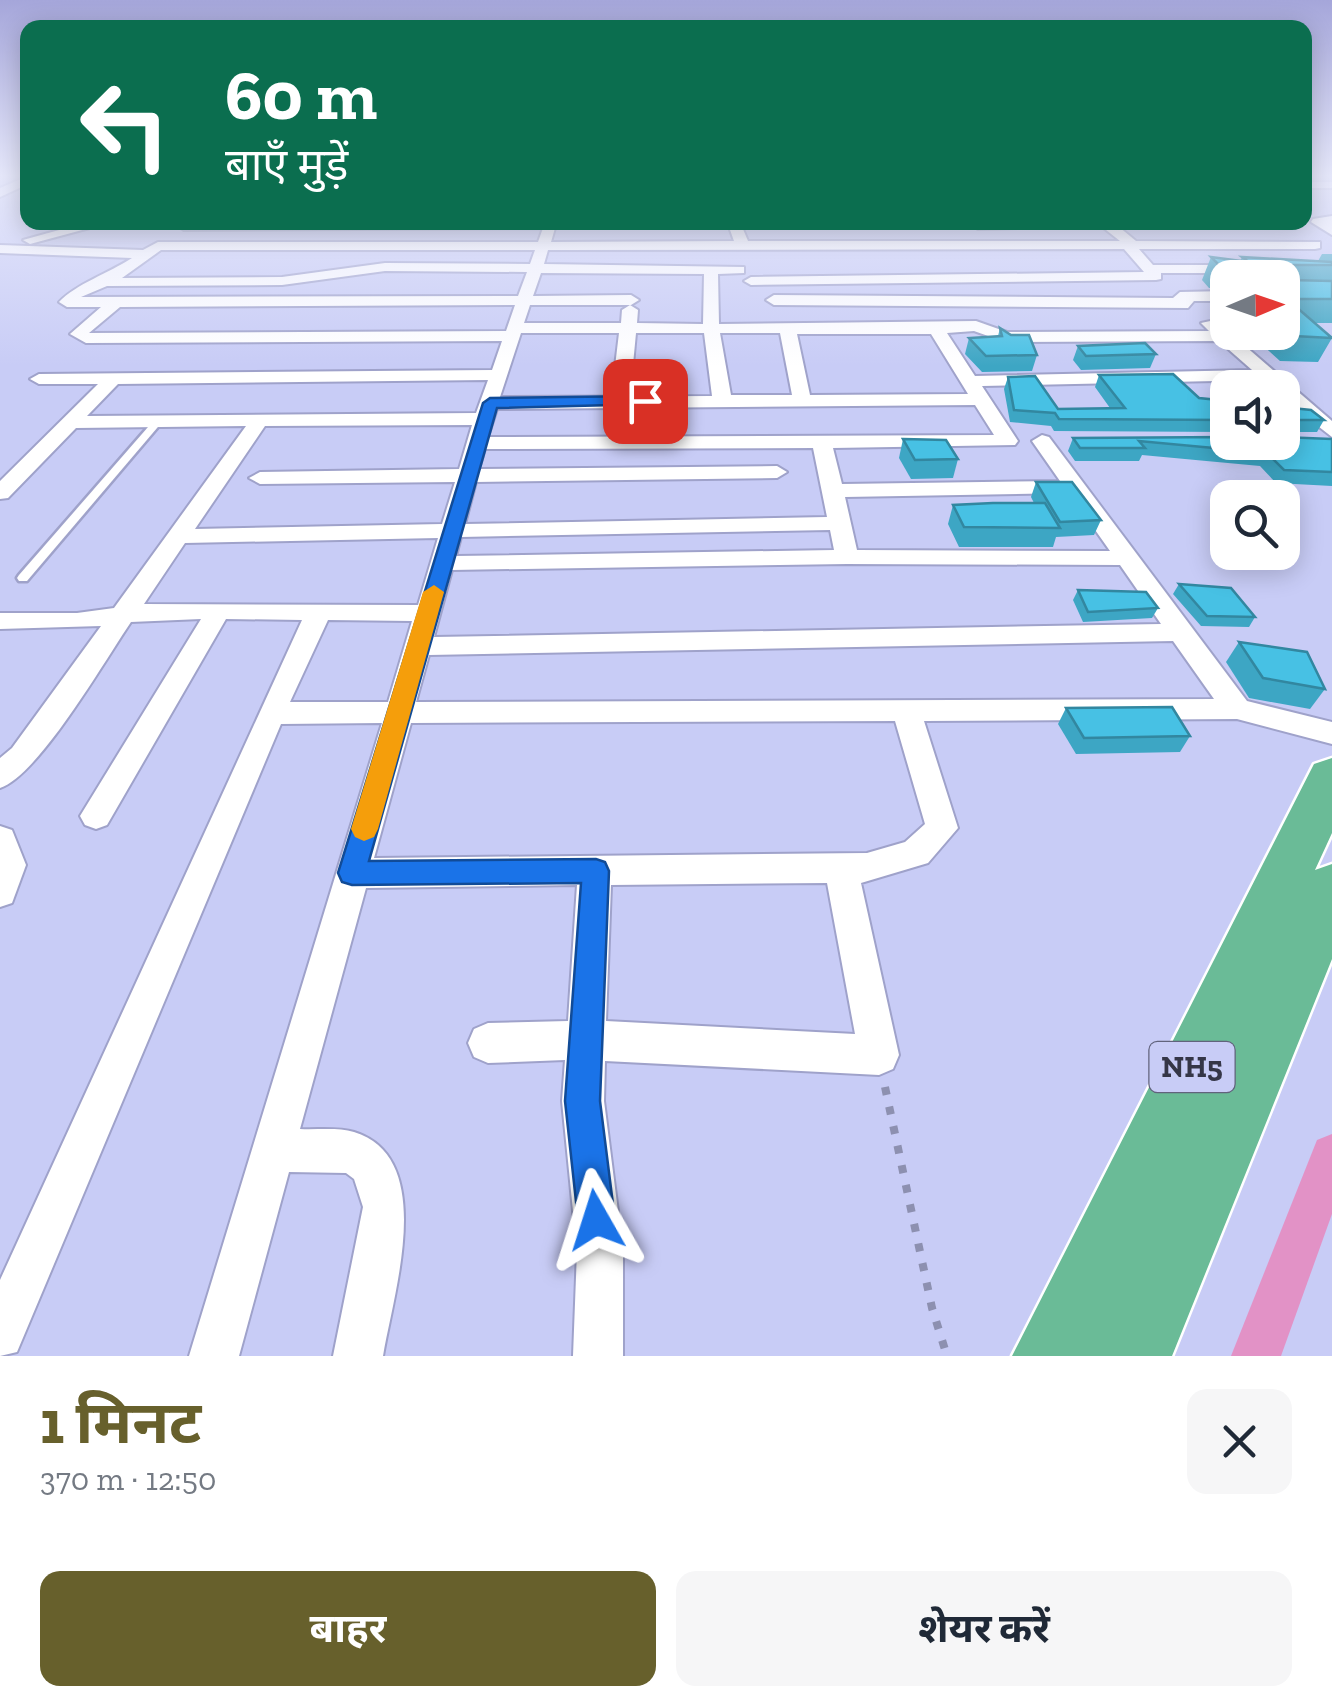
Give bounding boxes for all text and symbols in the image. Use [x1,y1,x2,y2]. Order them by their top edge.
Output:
text: 60 m [225,53,377,137]
icon: left [60,60,190,190]
text: बाएँ मुड़ें [225,138,348,192]
north arrow [1210,260,1300,350]
map controls [1210,260,1300,570]
pin [603,359,688,444]
button: sound [1210,370,1300,460]
icon: arrive [618,374,673,429]
button: search [1210,480,1300,570]
road number: NH5 [1150,1042,1234,1092]
position arrow [544,1168,648,1272]
text: 1 मिनट [40,1386,201,1458]
button: close [1187,1389,1292,1494]
text: 370 m · 12:50 [40,1460,216,1498]
button: बाहर [40,1571,656,1686]
button: शेयर करें [676,1571,1292,1686]

